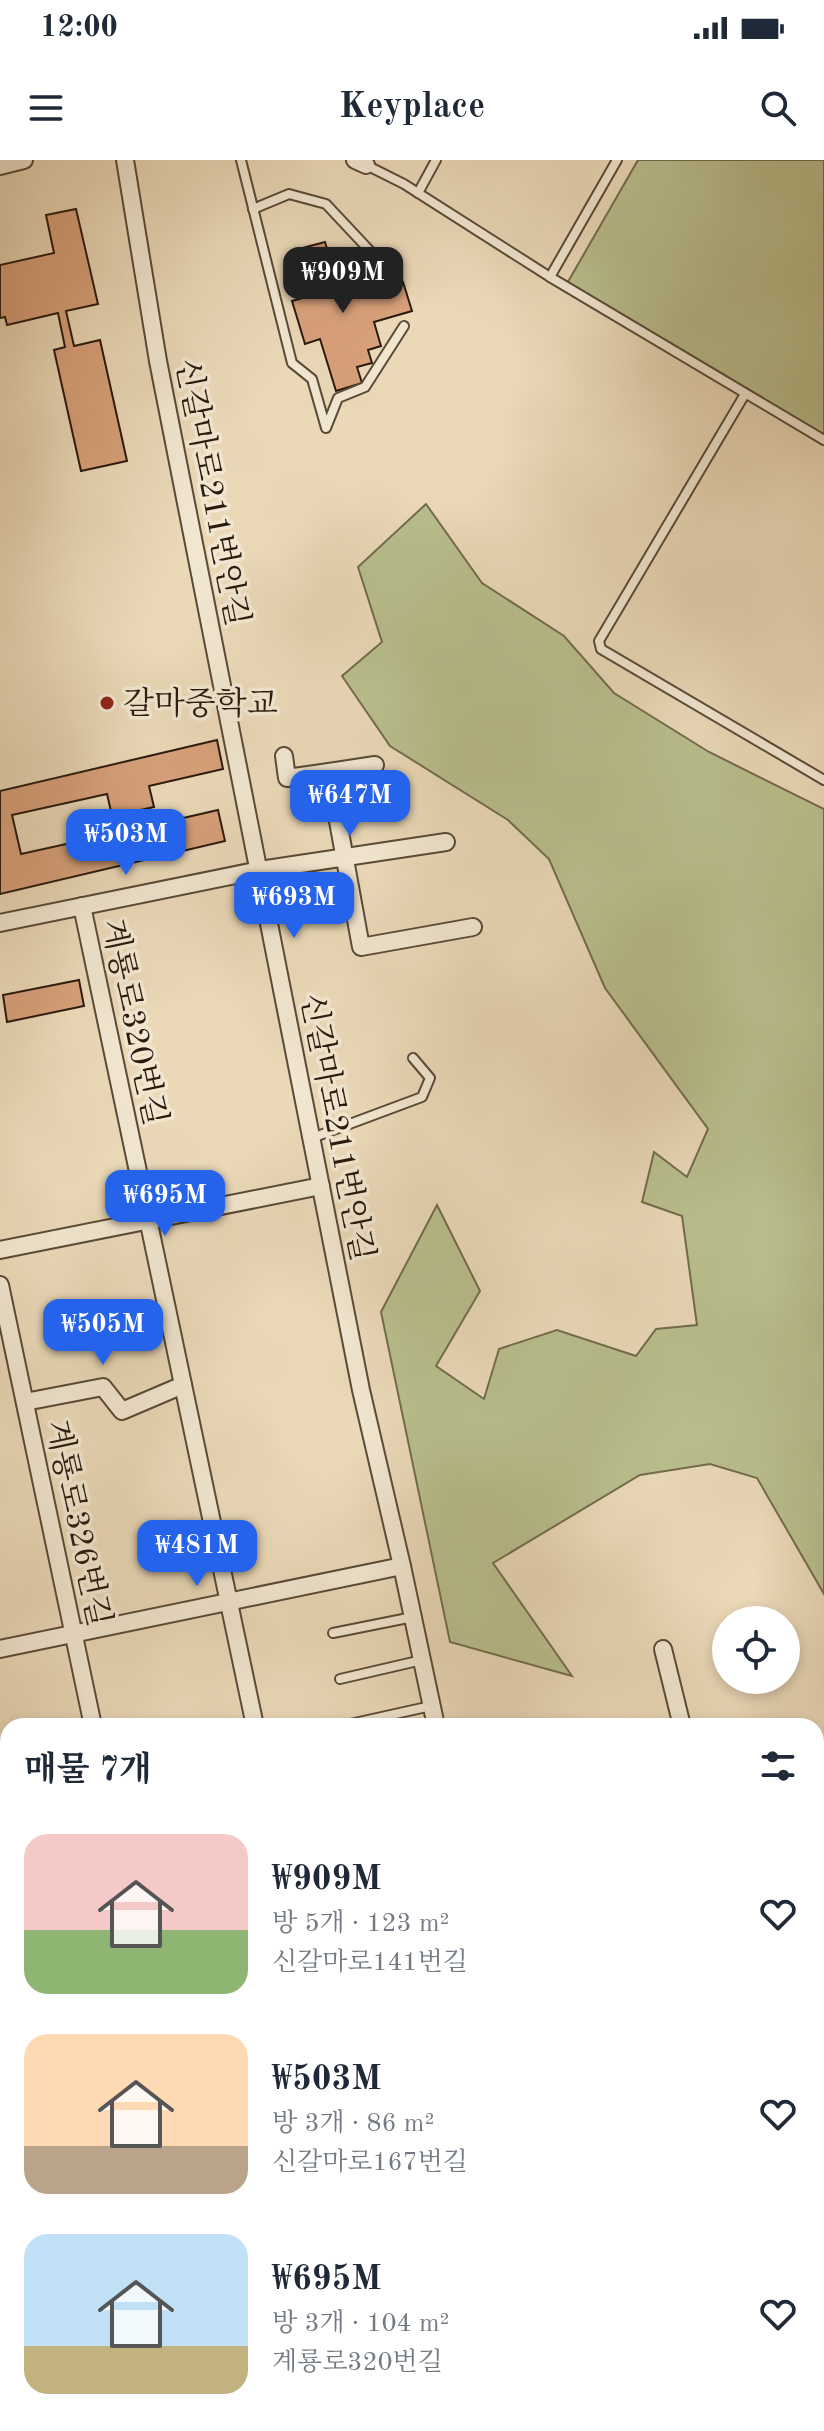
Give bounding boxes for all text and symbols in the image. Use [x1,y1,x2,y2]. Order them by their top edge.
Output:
text: 12:00 [40,13,118,43]
icon: menu [24,86,68,130]
icon: search [756,86,800,130]
text: Keyplace [339,90,485,126]
pin: ₩909M [287,247,399,315]
text: ₩909M [301,260,385,286]
street label: 신갈마로211번안길 [168,355,256,629]
place label: 갈마중학교 [123,686,278,722]
marker: 갈마중학교 [98,694,116,712]
pin: ₩647M [294,770,406,838]
text: ₩647M [308,783,392,809]
pin: ₩503M [70,809,182,877]
text: ₩503M [84,822,168,848]
pin: ₩693M [238,872,350,940]
text: ₩693M [252,885,336,911]
street label: 계룡로320번길 [95,916,173,1129]
street label: 신갈마로211번안길 [293,990,381,1264]
pin: ₩695M [109,1170,221,1238]
text: ₩695M [123,1183,207,1209]
pin: ₩505M [47,1299,159,1367]
text: ₩505M [61,1312,145,1338]
street label: 계룡로326번길 [39,1417,117,1630]
pin: ₩481M [141,1520,253,1588]
text: ₩481M [155,1533,239,1559]
map controls [712,1606,800,1694]
button: locate [712,1606,800,1694]
icon: filters [756,1744,800,1788]
text: 매물 7개 [24,1754,152,1788]
text: ₩909M [272,1863,381,1897]
icon: home [88,1866,184,1962]
icon: heart [756,1892,800,1936]
text: 방 5개 · 123 m² [272,1911,449,1937]
text: 신갈마로141번길 [272,1950,468,1976]
text: ₩503M [272,2063,381,2097]
icon: home [88,2066,184,2162]
icon: heart [756,2092,800,2136]
text: 방 3개 · 86 m² [272,2111,434,2137]
text: 신갈마로167번길 [272,2150,468,2176]
text: ₩695M [272,2263,381,2297]
icon: home [88,2266,184,2362]
icon: heart [756,2292,800,2336]
text: 방 3개 · 104 m² [272,2311,449,2337]
text: 계룡로320번길 [272,2350,443,2376]

